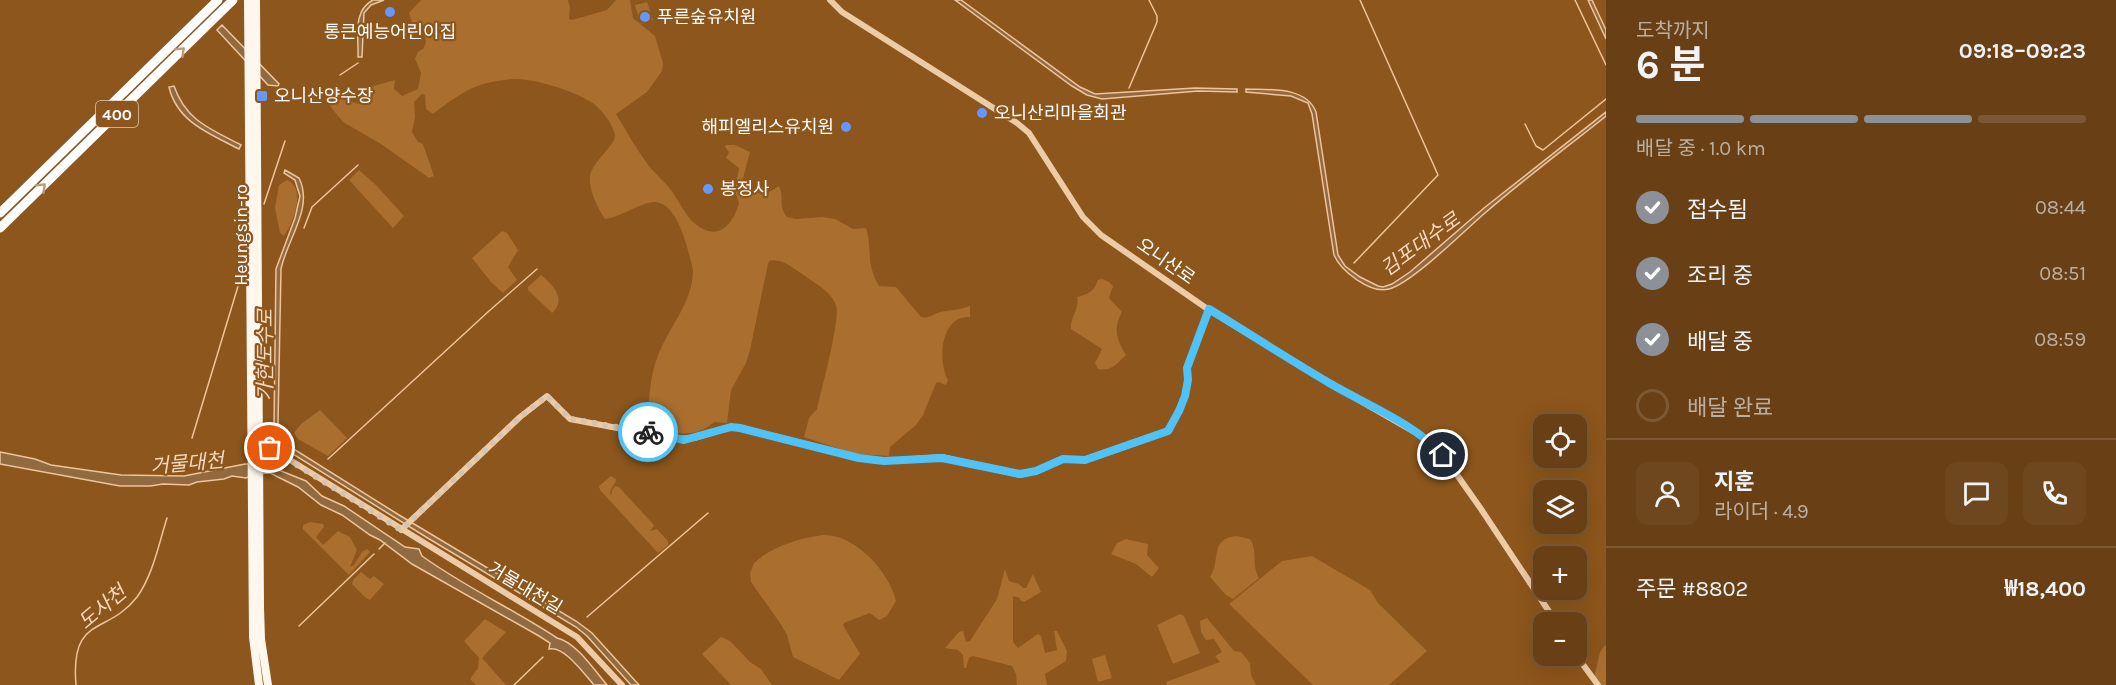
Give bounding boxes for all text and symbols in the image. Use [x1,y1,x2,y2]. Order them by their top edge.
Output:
marker: 통큰예능어린이집 [383,5,397,19]
place label: 푸른숲유치원 [657,6,756,28]
marker: 푸른숲유치원 [638,10,652,24]
text: 도착까지 [1636,19,1710,42]
place label: 통큰예능어린이집 [324,21,456,43]
text: 09:18–09:23 [1959,38,2086,64]
text: 6 분 [1636,42,1705,88]
one-way arrow [174,47,185,58]
place label: 오니산양수장 [274,85,373,107]
marker: 오니산양수장 [255,89,269,103]
road number: 400 [96,101,138,127]
place label: 오니산리마을회관 [994,102,1127,124]
marker: 오니산리마을회관 [975,106,989,120]
place label: 해피엘리스유치원 [702,116,834,138]
marker: 해피엘리스유치원 [839,120,853,134]
text: 배달 중 · 1.0 km [1636,137,1766,160]
place label: 봉정사 [720,178,770,200]
marker: 봉정사 [701,182,715,196]
one-way arrow [34,183,45,194]
street label: Heungsin-ro [230,184,252,286]
icon: check [1636,191,1669,224]
text: 08:44 [2035,196,2086,219]
text: 접수됨 [1687,197,1748,223]
water label: 김포대수로 [1376,207,1466,281]
street label: 오니산로 [1133,233,1199,289]
icon: check [1636,257,1669,290]
text: 08:51 [2039,262,2086,285]
text: 조리 중 [1687,263,1753,289]
water label: 가현도수로 [254,307,277,401]
icon: check [1636,323,1669,356]
text: 08:59 [2034,328,2086,351]
text: 배달 중 [1687,329,1753,355]
text: 배달 완료 [1687,395,1773,421]
courier [618,402,678,462]
map controls [1533,414,1587,666]
button: locate [1533,414,1587,468]
icon: bike [632,416,665,449]
pin [244,422,295,473]
pin [1417,429,1468,480]
icon: bag [253,431,286,464]
icon: home [1426,438,1459,471]
water label: 거물대천 [149,449,227,478]
button: person [1636,462,1699,525]
button: chat [1945,462,2008,525]
button: phone [2023,462,2086,525]
text: 지훈 [1714,469,1754,495]
button: layers [1533,480,1587,534]
text: 라이더 · 4.9 [1714,500,1809,523]
button: + [1533,546,1587,600]
street label: 거물대천길 [484,557,566,619]
text: 주문 #8802 [1636,576,1748,602]
text: ₩18,400 [2004,576,2086,602]
water label: 도사천 [74,579,133,634]
button: − [1533,612,1587,666]

